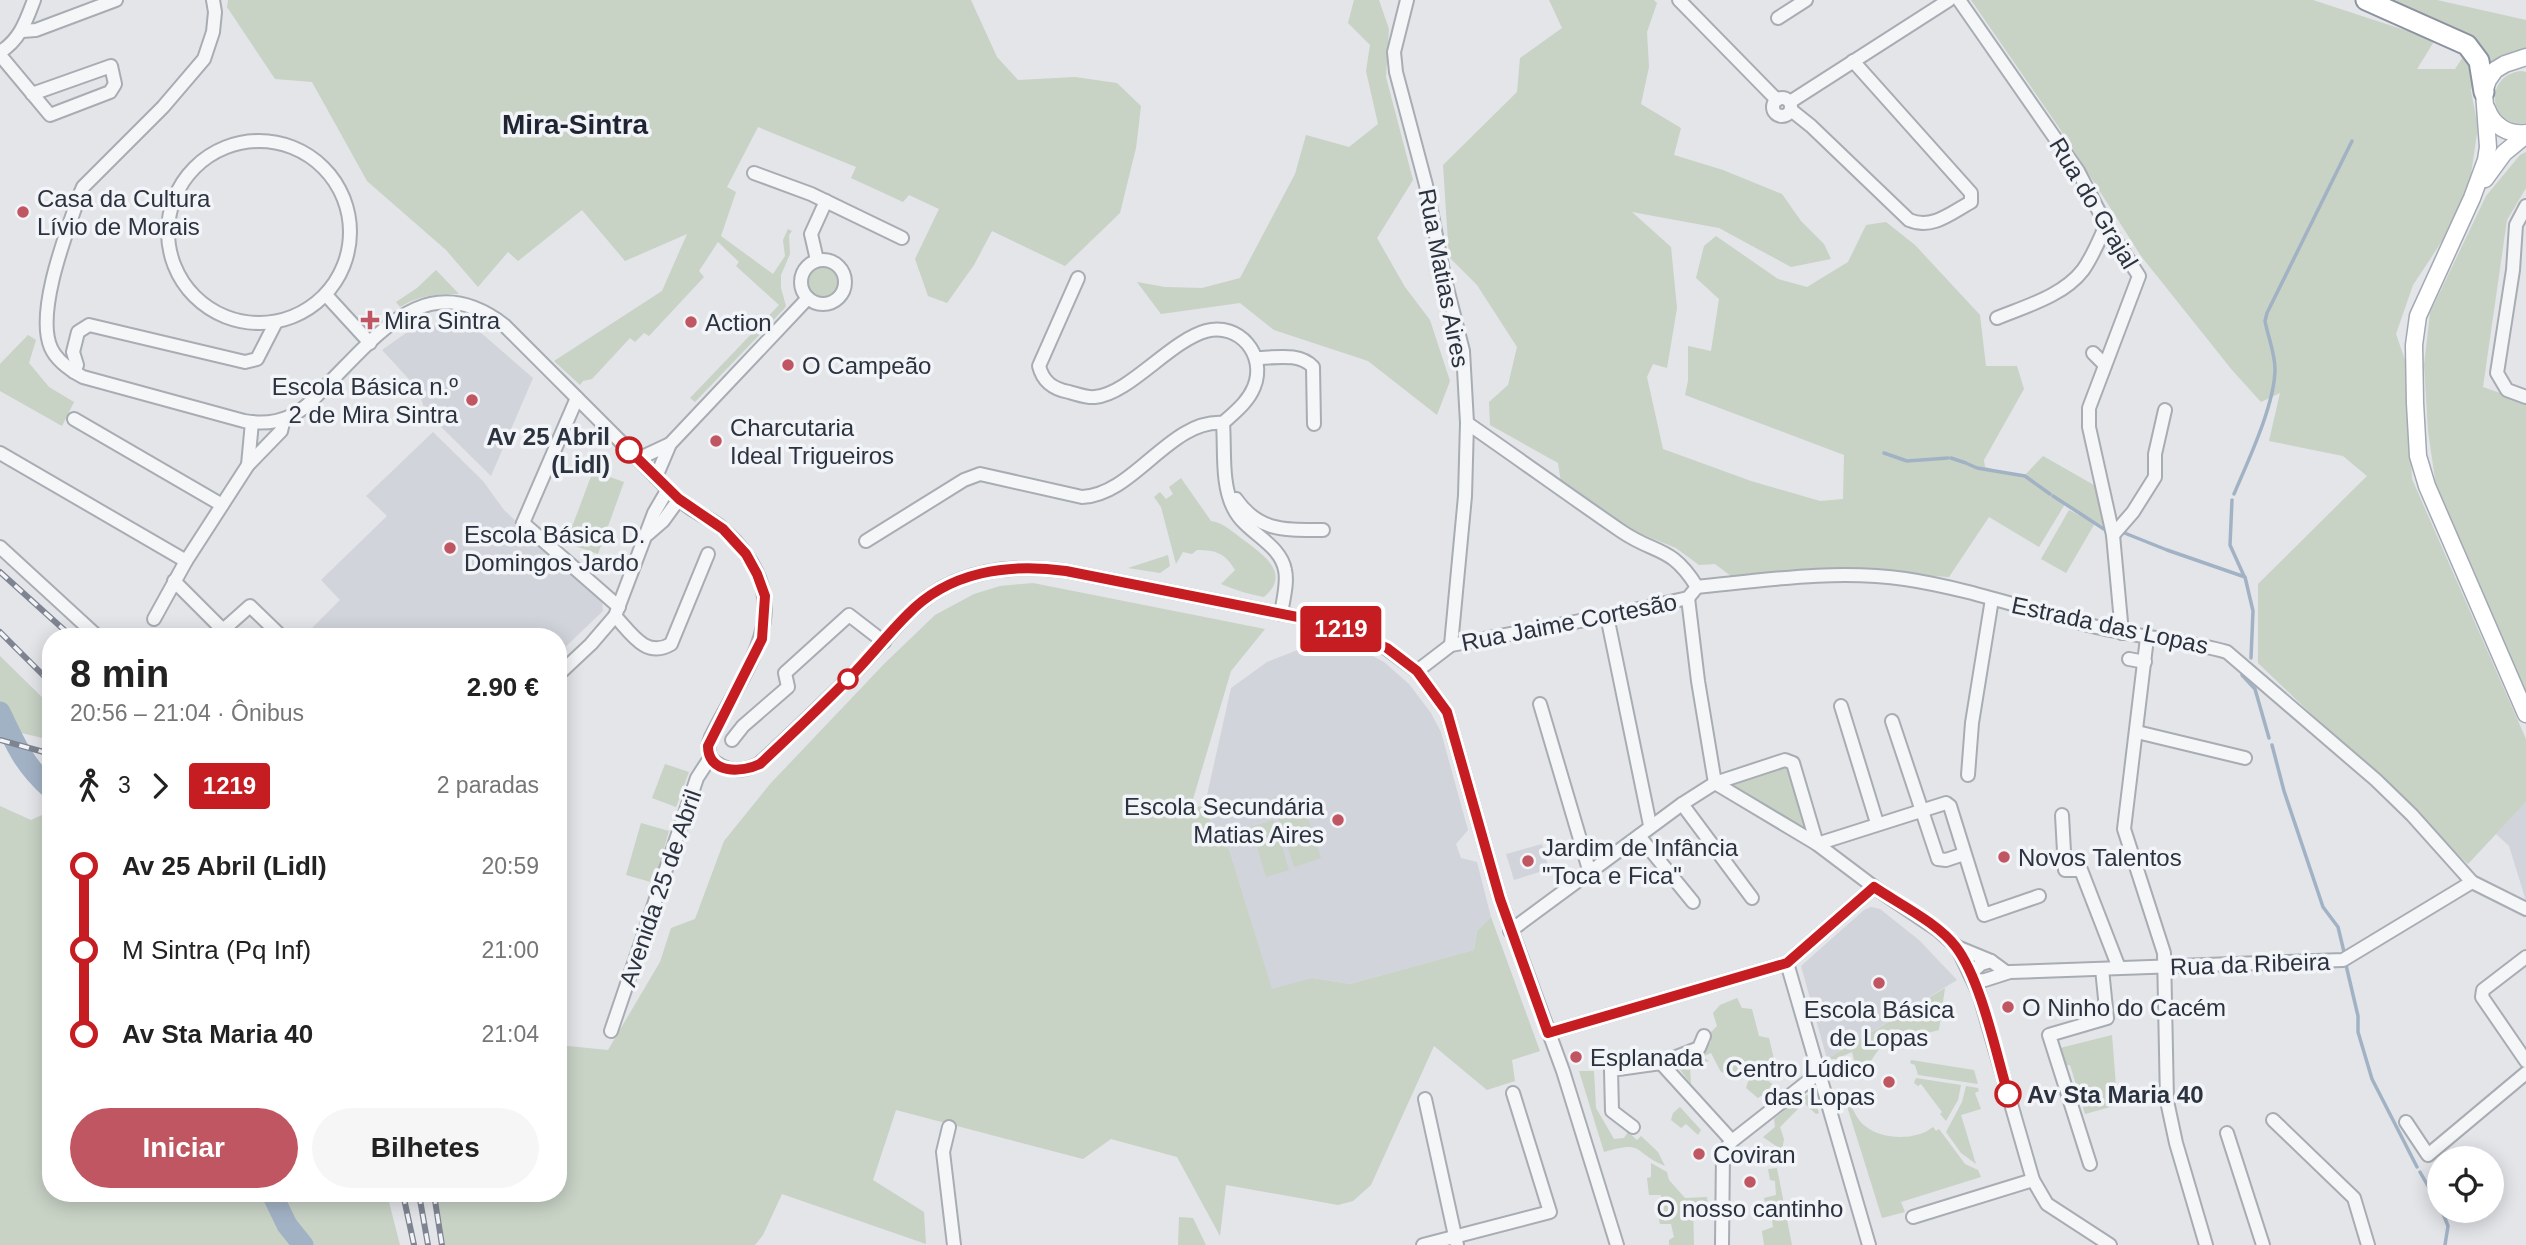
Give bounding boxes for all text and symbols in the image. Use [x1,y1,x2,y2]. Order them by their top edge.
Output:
district label: Mira-Sintra [502,109,649,140]
street label: Rua do Grajal [2044,133,2144,273]
place label: Casa da Cultura Lívio de Morais [37,185,211,240]
street label: Rua Matias Aires [1413,186,1475,370]
marker: Casa da Cultura Lívio de Morais [15,204,31,220]
place label: Mira Sintra [384,307,501,334]
place label: Action [705,309,772,336]
marker: Mira Sintra [362,312,378,328]
marker: Action [683,314,699,330]
place label: O Campeão [802,352,931,379]
marker: O Campeão [780,357,796,373]
place label: Escola Básica n.º 2 de Mira Sintra [272,373,459,428]
marker: Escola Básica n.º 2 de Mira Sintra [464,392,480,408]
place label: Charcutaria Ideal Trigueiros [730,414,894,469]
place label: Av 25 Abril (Lidl) [486,423,610,478]
marker: Charcutaria Ideal Trigueiros [708,433,724,449]
marker: Av 25 Abril (Lidl) [616,437,642,463]
place label: Escola Básica D. Domingos Jardo [464,521,645,576]
marker: Escola Básica D. Domingos Jardo [442,540,458,556]
street label: Rua Jaime Cortesão [1459,588,1679,656]
street label: Estrada das Lopas [2009,591,2211,659]
line badge: 1219 [1292,606,1390,652]
text: 1219 [1314,615,1368,642]
text: 8 min [70,653,169,695]
unlabelled marker [838,669,858,689]
text: 2.90 € [467,672,539,702]
text: 20:56 – 21:04 · Ônibus [70,700,304,726]
icon: walk [70,767,108,805]
icon: forward [141,767,179,805]
text: 3 [118,772,131,798]
text: 1219 [203,772,256,799]
text: 2 paradas [437,772,539,798]
street label: Avenida 25 de Abril [614,786,706,990]
place label: Escola Secundária Matias Aires [1124,793,1325,848]
marker: Escola Secundária Matias Aires [1330,812,1346,828]
place label: Jardim de Infância "Toca e Fica" [1542,834,1739,889]
place label: Novos Talentos [2018,844,2182,871]
marker: Novos Talentos [1996,849,2012,865]
text: Av 25 Abril (Lidl) [122,851,327,881]
text: 20:59 [481,853,539,879]
marker: Jardim de Infância "Toca e Fica" [1520,853,1536,869]
text: M Sintra (Pq Inf) [122,935,311,965]
text: 21:00 [481,937,539,963]
street label: Rua da Ribeira [2170,948,2331,980]
marker: Escola Básica de Lopas [1871,975,1887,991]
place label: O Ninho do Cacém [2022,994,2226,1021]
place label: Escola Básica de Lopas [1804,996,1955,1051]
marker: O Ninho do Cacém [2000,999,2016,1015]
text: Av Sta Maria 40 [122,1019,313,1049]
text: 21:04 [481,1021,539,1047]
place label: Esplanada [1590,1044,1704,1071]
marker: Esplanada [1568,1049,1584,1065]
place label: Centro Lúdico das Lopas [1726,1055,1875,1110]
marker: Centro Lúdico das Lopas [1881,1074,1897,1090]
marker: Av Sta Maria 40 [1995,1081,2021,1107]
place label: Av Sta Maria 40 [2027,1081,2204,1108]
button: Iniciar [70,1108,298,1188]
button: Bilhetes [312,1108,539,1188]
place label: Coviran [1713,1141,1796,1168]
marker: Coviran [1691,1146,1707,1162]
map controls [2427,1146,2504,1223]
button: locate [2427,1146,2504,1223]
marker: O nosso cantinho [1742,1174,1758,1190]
place label: O nosso cantinho [1657,1195,1843,1222]

